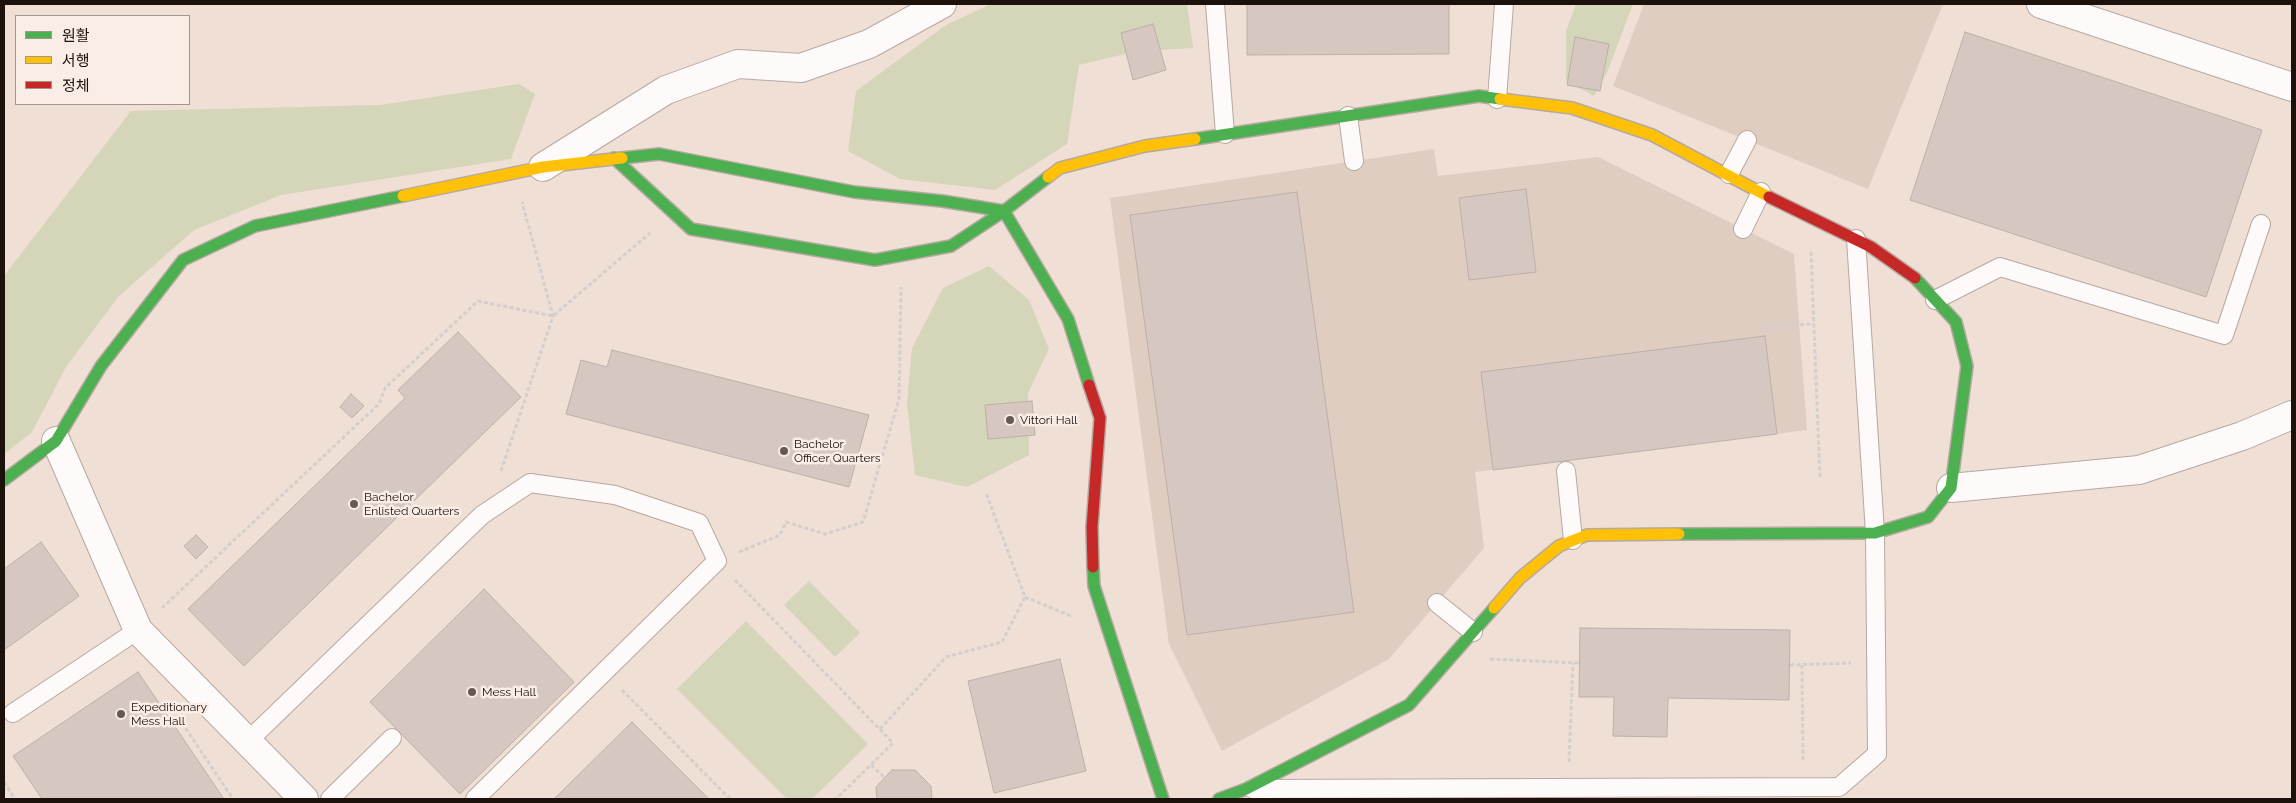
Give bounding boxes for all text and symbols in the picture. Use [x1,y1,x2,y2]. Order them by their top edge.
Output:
legend [15,15,190,105]
text: 원활 [62,27,90,45]
text: 서행 [62,52,90,70]
text: 정체 [62,77,90,95]
place label: Vittori Hall [1020,413,1078,427]
marker: Vittori Hall [1004,414,1016,426]
place label: Bachelor Officer Quarters [794,437,880,465]
marker: Bachelor Officer Quarters [778,445,790,457]
place label: Bachelor Enlisted Quarters [364,490,459,518]
marker: Bachelor Enlisted Quarters [348,498,360,510]
place label: Mess Hall [482,685,536,699]
marker: Mess Hall [466,686,478,698]
place label: Expeditionary Mess Hall [131,700,207,728]
marker: Expeditionary Mess Hall [115,708,127,720]

